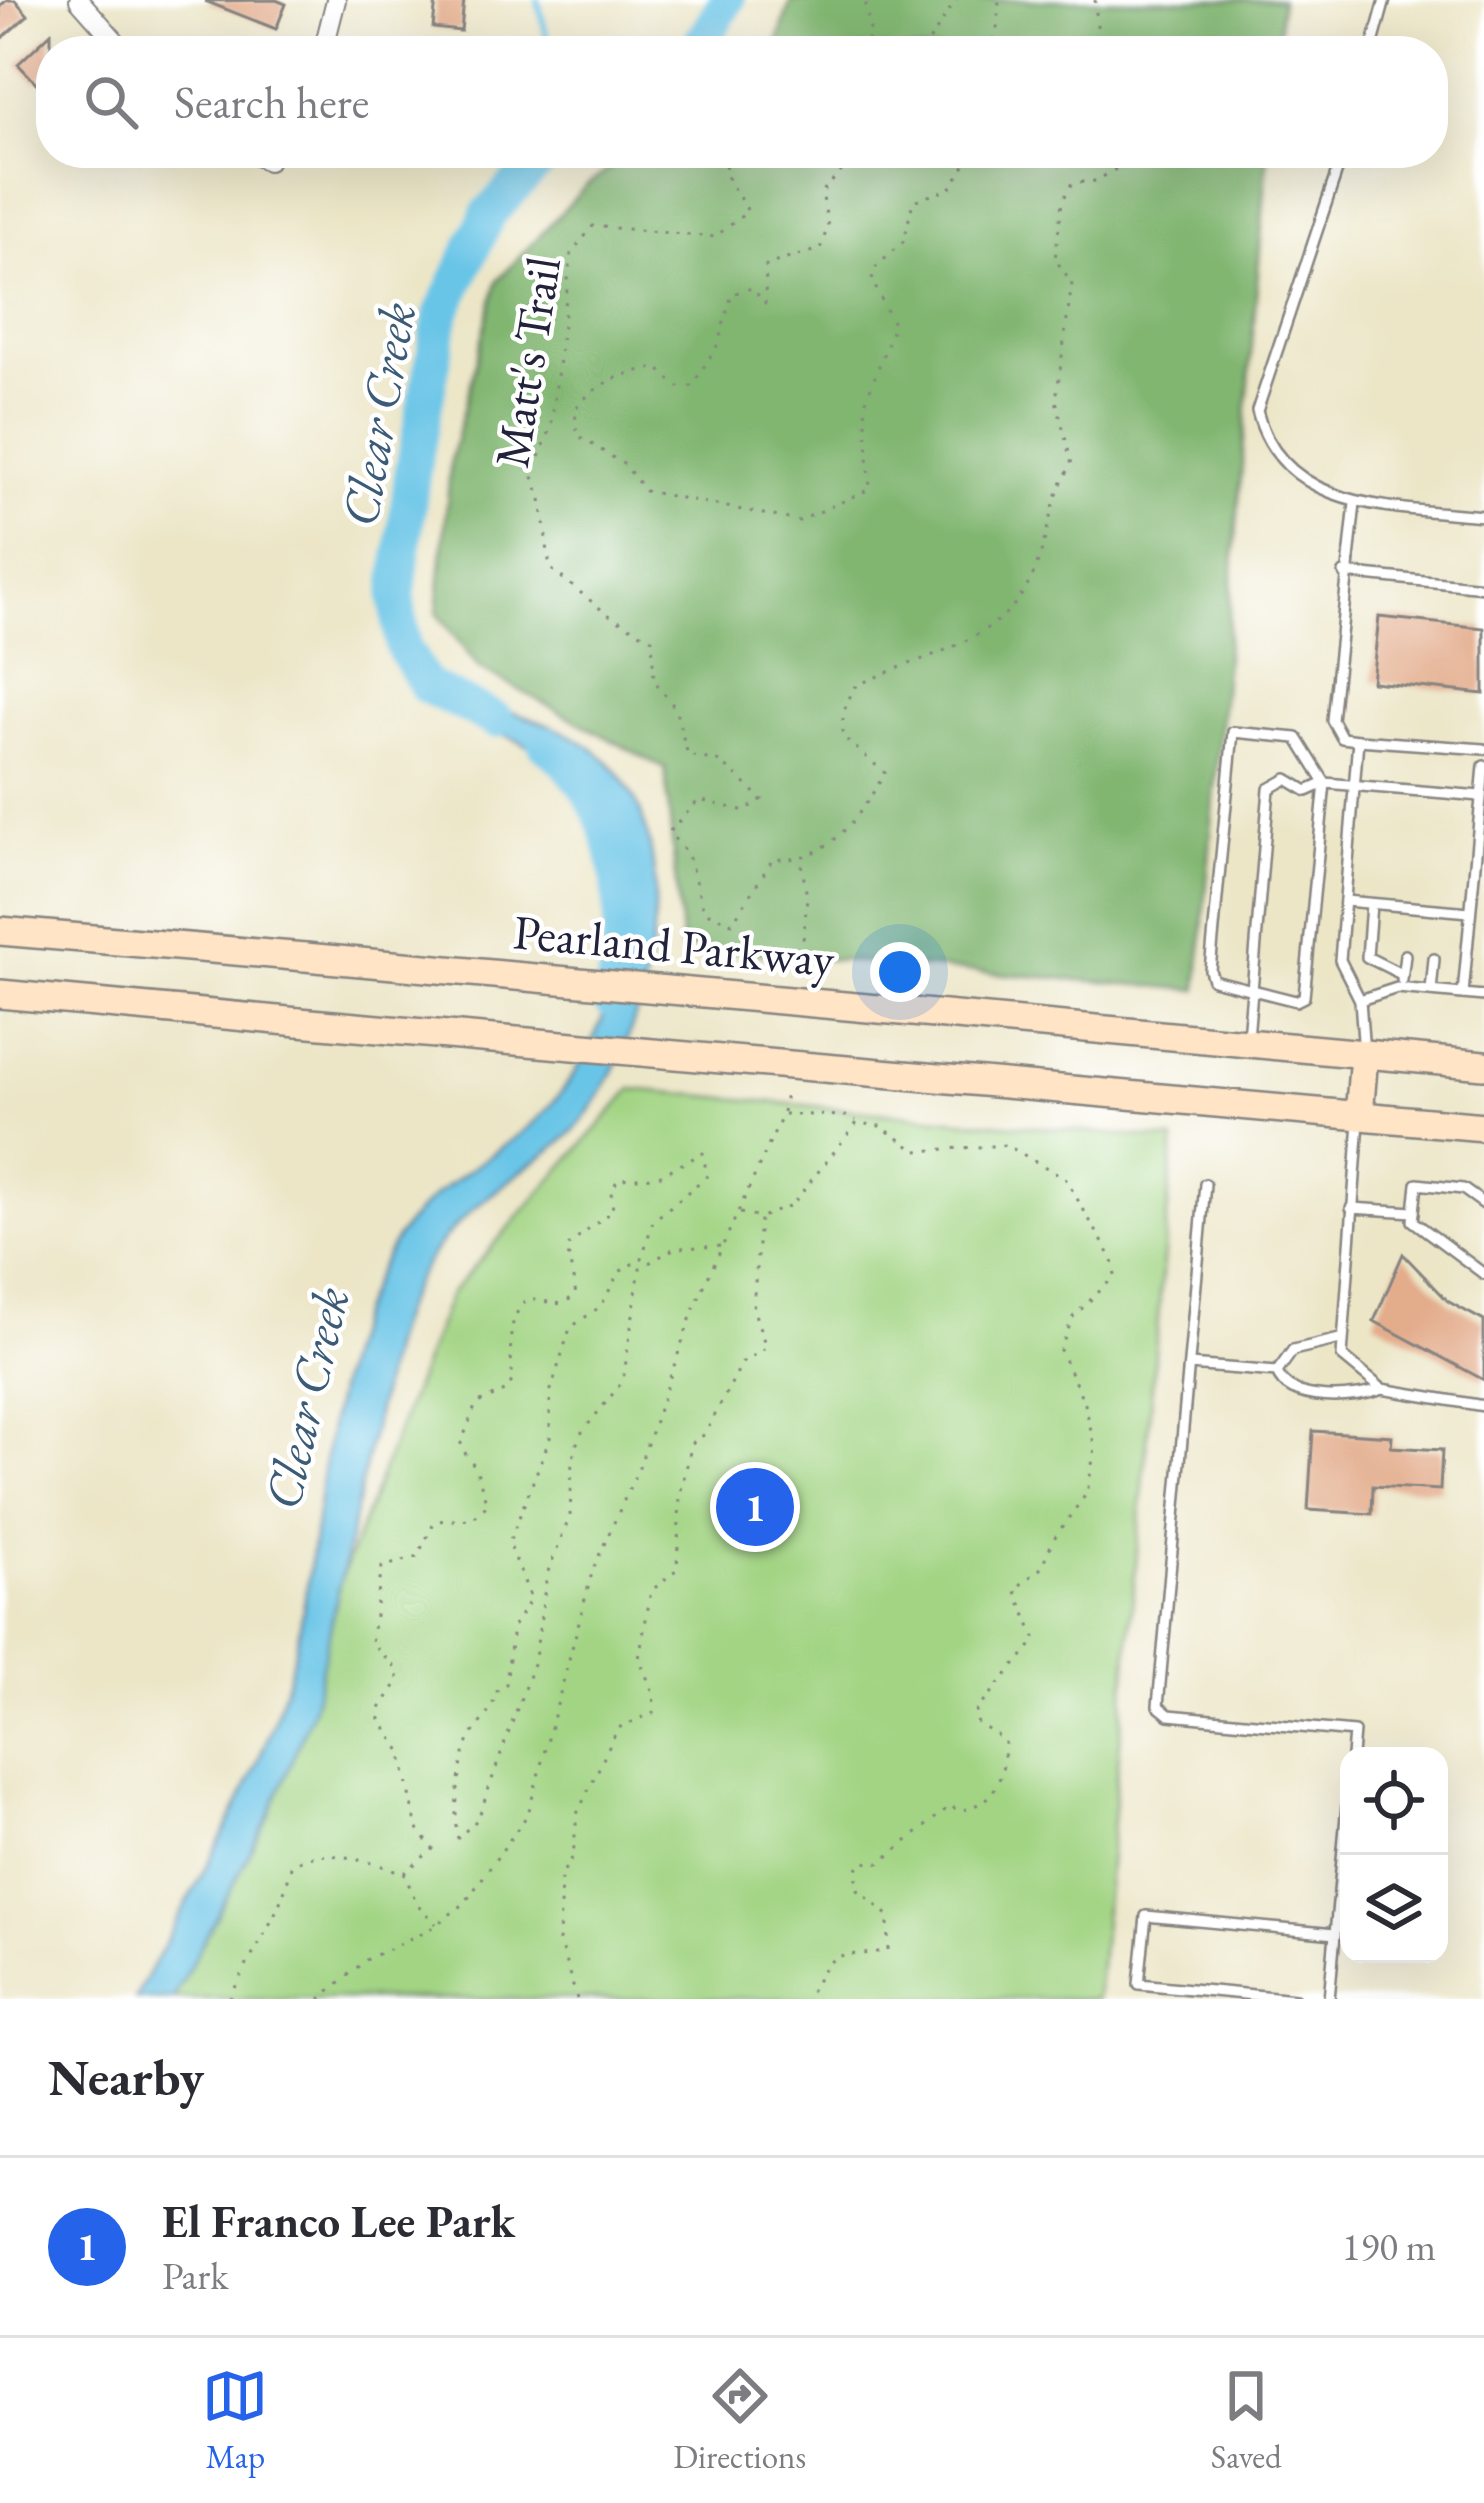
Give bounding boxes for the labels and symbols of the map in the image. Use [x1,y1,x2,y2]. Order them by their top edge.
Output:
street label: Matt's Trail [480,252,574,472]
water label: Clear Creek [326,297,430,531]
street label: Pearland Parkway [511,900,838,990]
your location [870,942,930,1002]
water label: Clear Creek [248,1281,364,1515]
pin: 1 [716,1462,794,1552]

